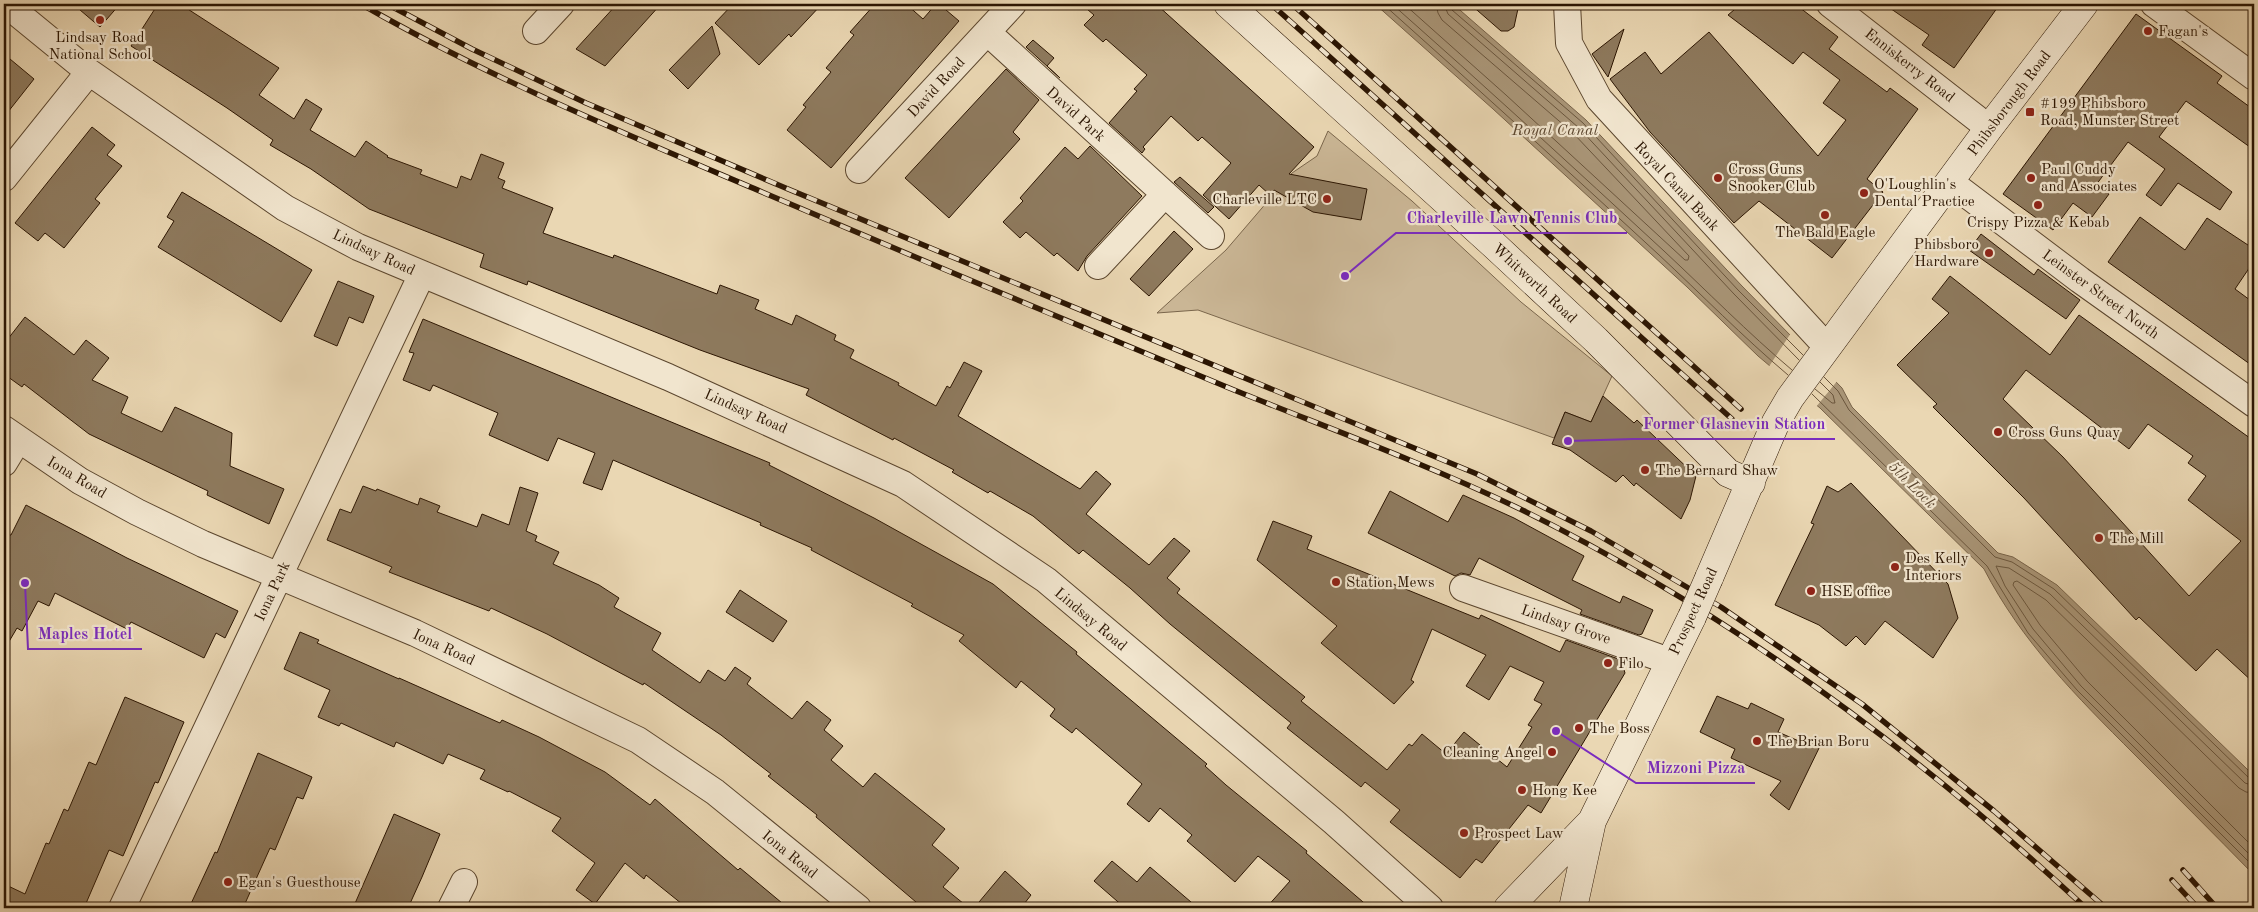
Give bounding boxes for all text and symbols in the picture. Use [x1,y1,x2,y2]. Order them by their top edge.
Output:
marker: Lindsay Road National School [94,14,106,26]
marker: Fagan's [2142,25,2154,37]
place label: Fagan's [2158,25,2208,40]
street label: Enniskerry Road [1861,27,1957,106]
place label: Lindsay Road National School [49,31,151,63]
street label: Phibsborough Road [1966,48,2055,159]
street label: David Road [906,55,969,121]
street label: David Park [1043,85,1107,145]
place label: #199 Phibsboro Road, Munster Street [2040,97,2179,129]
marker: #199 Phibsboro Road, Munster Street [2024,106,2036,118]
water label: Royal Canal [1511,123,1599,139]
street label: Royal Canal Bank [1631,139,1721,235]
place label: Cross Guns Snooker Club [1728,163,1815,195]
place label: Paul Cuddy and Associates [2041,163,2137,195]
marker: Cross Guns Snooker Club [1712,172,1724,184]
marker: Paul Cuddy and Associates [2025,172,2037,184]
place label: O'Loughlin's Dental Practice [1874,178,1975,210]
marker: O'Loughlin's Dental Practice [1858,187,1870,199]
place label: Charleville LTC [1212,193,1317,208]
marker: Charleville LTC [1321,193,1333,205]
marker: Crispy Pizza & Kebab [2032,199,2044,211]
callout: Charleville Lawn Tennis Club [1396,202,1627,233]
marker: The Bald Eagle [1819,209,1831,221]
text: Charleville Lawn Tennis Club [1406,211,1618,227]
place label: Crispy Pizza & Kebab [1967,216,2109,231]
place label: The Bald Eagle [1775,226,1875,241]
street label: Lindsay Road [330,228,417,279]
place label: Phibsboro Hardware [1914,238,1979,270]
street label: Whitworth Road [1489,241,1579,327]
marker: Phibsboro Hardware [1983,247,1995,259]
street label: Leinster Street North [2039,248,2161,343]
street label: Lindsay Road [702,387,789,437]
callout: Former Glasnevin Station [1633,408,1835,439]
text: Former Glasnevin Station [1643,417,1825,433]
marker: Cross Guns Quay [1992,426,2004,438]
place label: Cross Guns Quay [2008,426,2120,441]
street label: Iona Road [44,455,109,502]
water label: 5th Lock [1885,459,1939,512]
marker: The Bernard Shaw [1639,464,1651,476]
place label: The Bernard Shaw [1655,464,1779,479]
marker: The Mill [2093,532,2105,544]
place label: The Mill [2109,532,2164,547]
place label: Des Kelly Interiors [1905,552,1969,584]
street label: Iona Park [253,559,294,624]
marker: Des Kelly Interiors [1889,561,1901,573]
street label: Prospect Road [1668,566,1721,658]
marker: Station Mews [1330,576,1342,588]
place label: Station Mews [1346,576,1435,591]
marker: HSE office [1805,585,1817,597]
place label: HSE office [1821,585,1891,600]
street label: Lindsay Road [1051,586,1129,655]
street label: Lindsay Grove [1519,603,1612,648]
callout: Maples Hotel [28,618,142,649]
text: Maples Hotel [38,627,132,643]
street label: Iona Road [410,628,477,669]
marker: Filo [1602,657,1614,669]
place label: Filo [1618,657,1644,672]
marker: The Boss [1573,722,1585,734]
place label: The Boss [1589,722,1650,737]
marker: The Brian Boru [1751,735,1763,747]
place label: The Brian Boru [1767,735,1869,750]
place label: Cleaning Angel [1442,746,1542,761]
marker: Cleaning Angel [1546,746,1558,758]
callout: Mizzoni Pizza [1636,752,1755,783]
text: Mizzoni Pizza [1647,761,1745,777]
marker: Hong Kee [1516,784,1528,796]
place label: Hong Kee [1532,784,1597,799]
marker: Prospect Law [1458,827,1470,839]
place label: Prospect Law [1474,827,1564,842]
street label: Iona Road [759,828,820,882]
marker: Egan's Guesthouse [222,876,234,888]
place label: Egan's Guesthouse [238,876,361,891]

